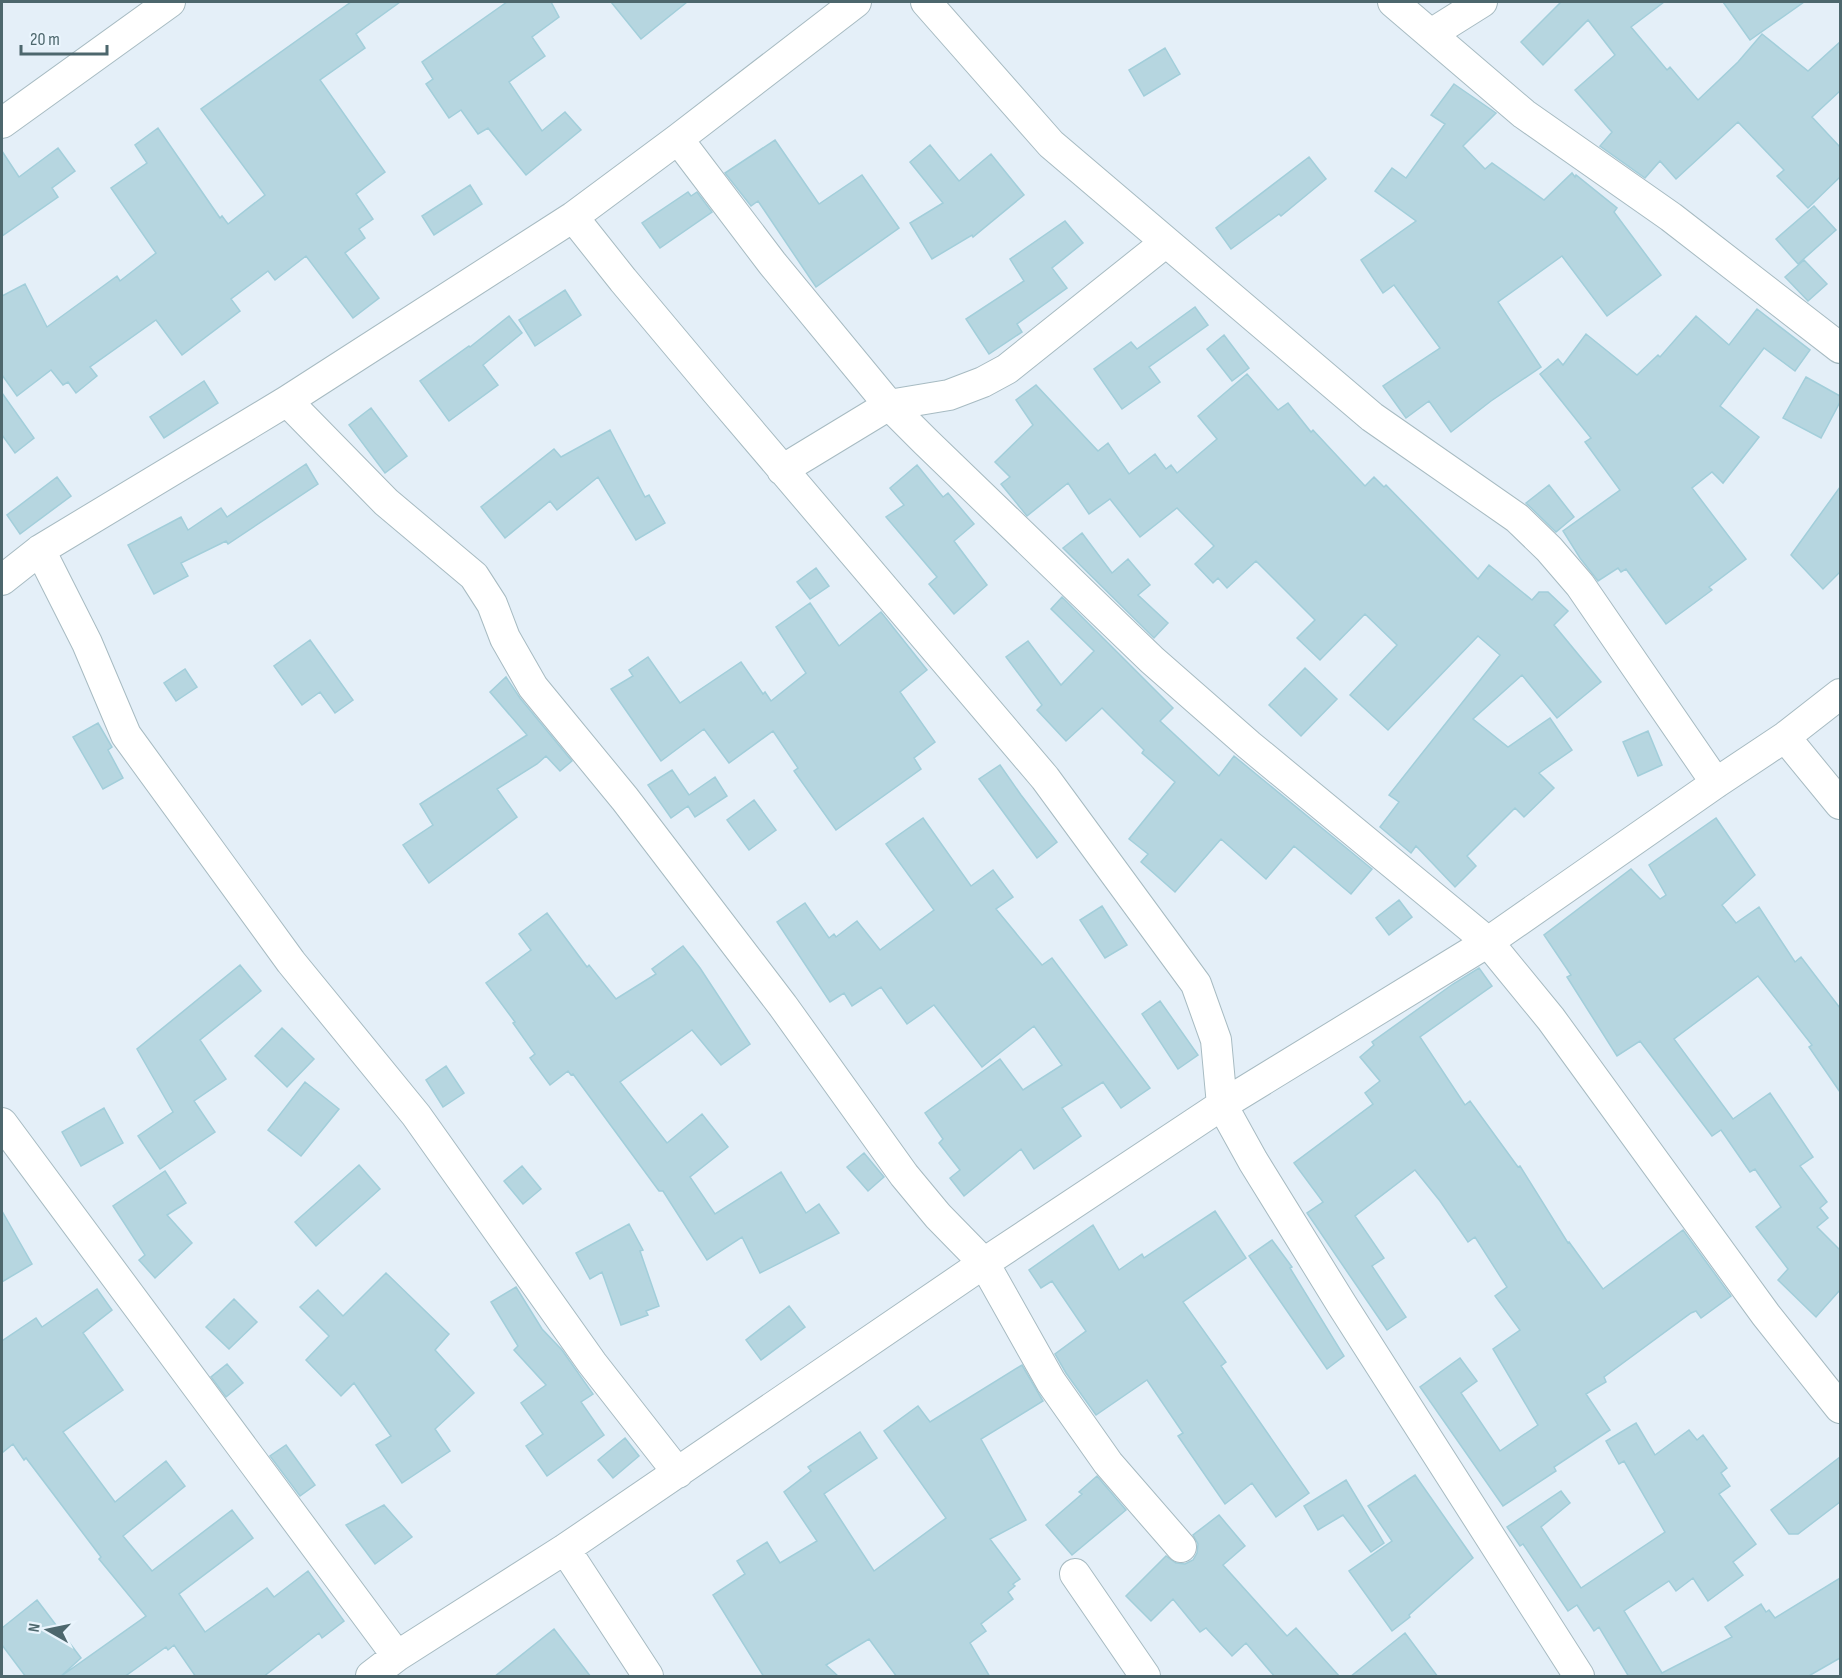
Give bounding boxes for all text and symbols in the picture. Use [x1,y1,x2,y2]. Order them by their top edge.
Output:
scale bar [21,18,106,56]
text: 20 m [30,29,60,50]
north arrow [18,1600,78,1660]
text: N [25,1622,45,1634]

